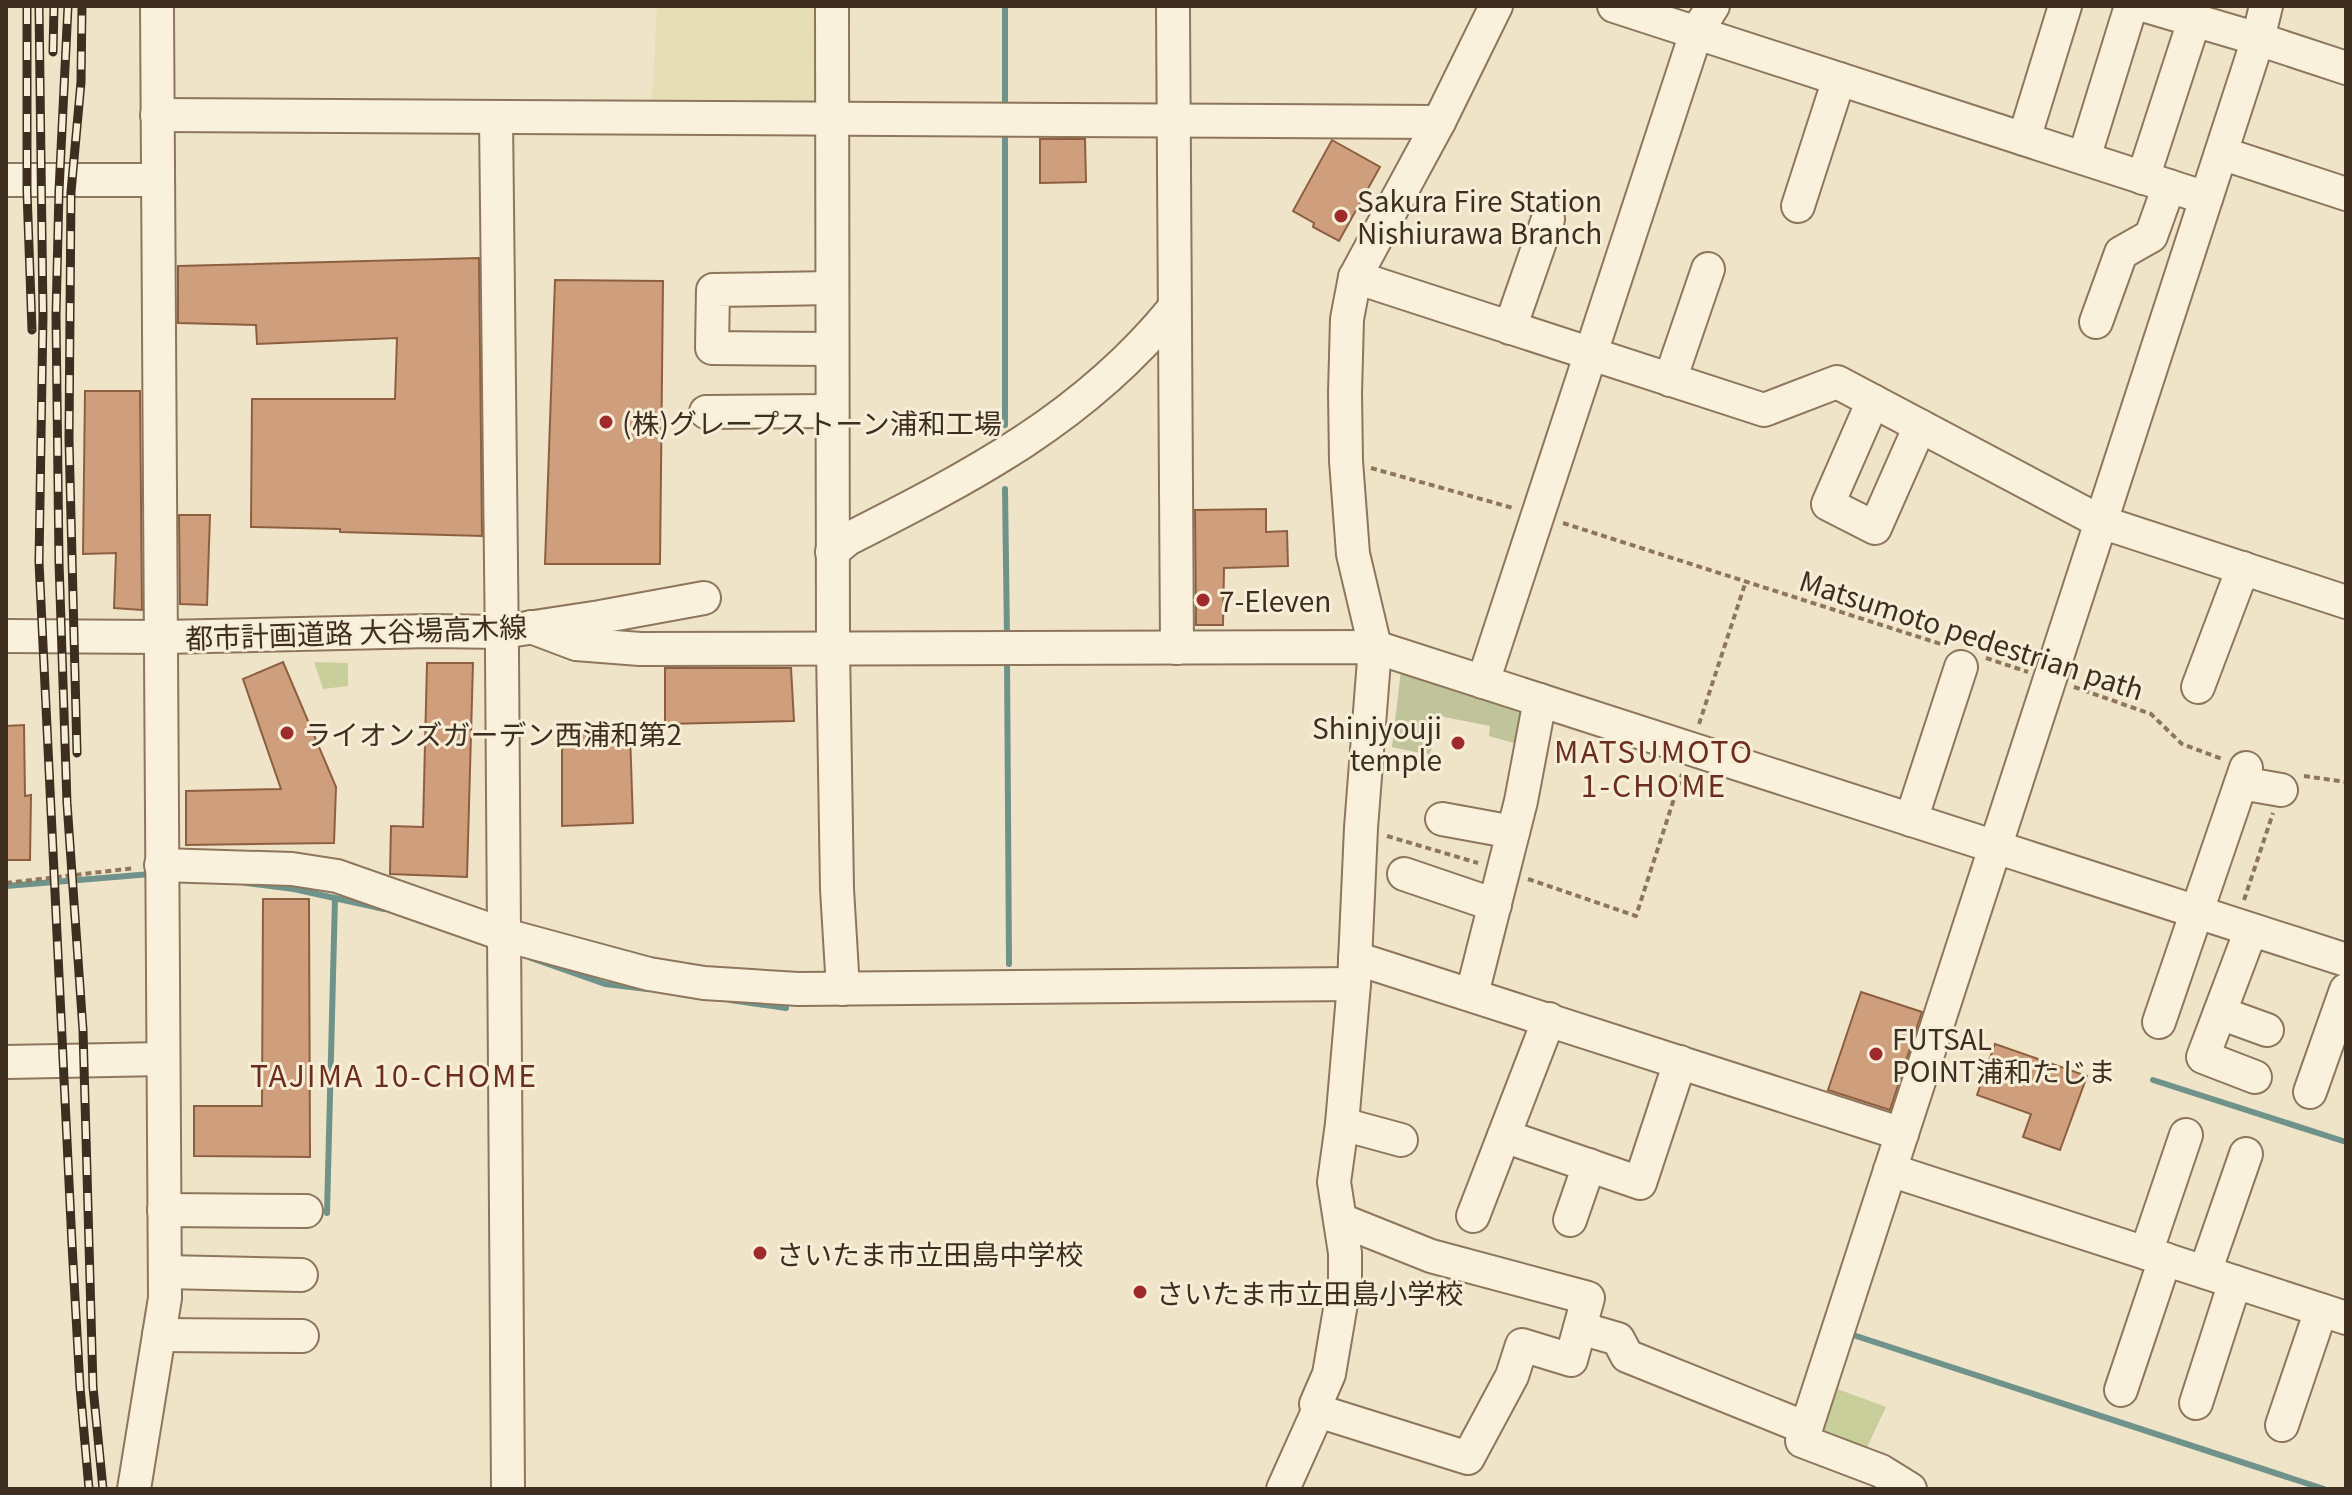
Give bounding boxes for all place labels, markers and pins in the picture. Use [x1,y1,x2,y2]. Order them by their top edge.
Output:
place label: Sakura Fire Station Nishiurawa Branch [1357,180,1602,252]
marker: Sakura Fire Station Nishiurawa Branch [1332,207,1350,225]
place label: (株)グレープストーン浦和工場 [622,402,1002,442]
marker: (株)グレープストーン浦和工場 [597,413,615,431]
place label: 7-Eleven [1219,580,1331,620]
marker: 7-Eleven [1194,591,1212,609]
place label: Shinjyouji temple [1312,707,1442,779]
place label: ライオンズガーデン西浦和第2 [303,713,682,753]
marker: ライオンズガーデン西浦和第2 [278,724,296,742]
marker: Shinjyouji temple [1449,734,1467,752]
place label: FUTSAL POINT浦和たじま [1892,1018,2116,1090]
marker: FUTSAL POINT浦和たじま [1867,1045,1885,1063]
place label: さいたま市立田島中学校 [776,1233,1083,1273]
marker: さいたま市立田島中学校 [751,1244,769,1262]
place label: さいたま市立田島小学校 [1156,1272,1463,1312]
marker: さいたま市立田島小学校 [1131,1283,1149,1301]

